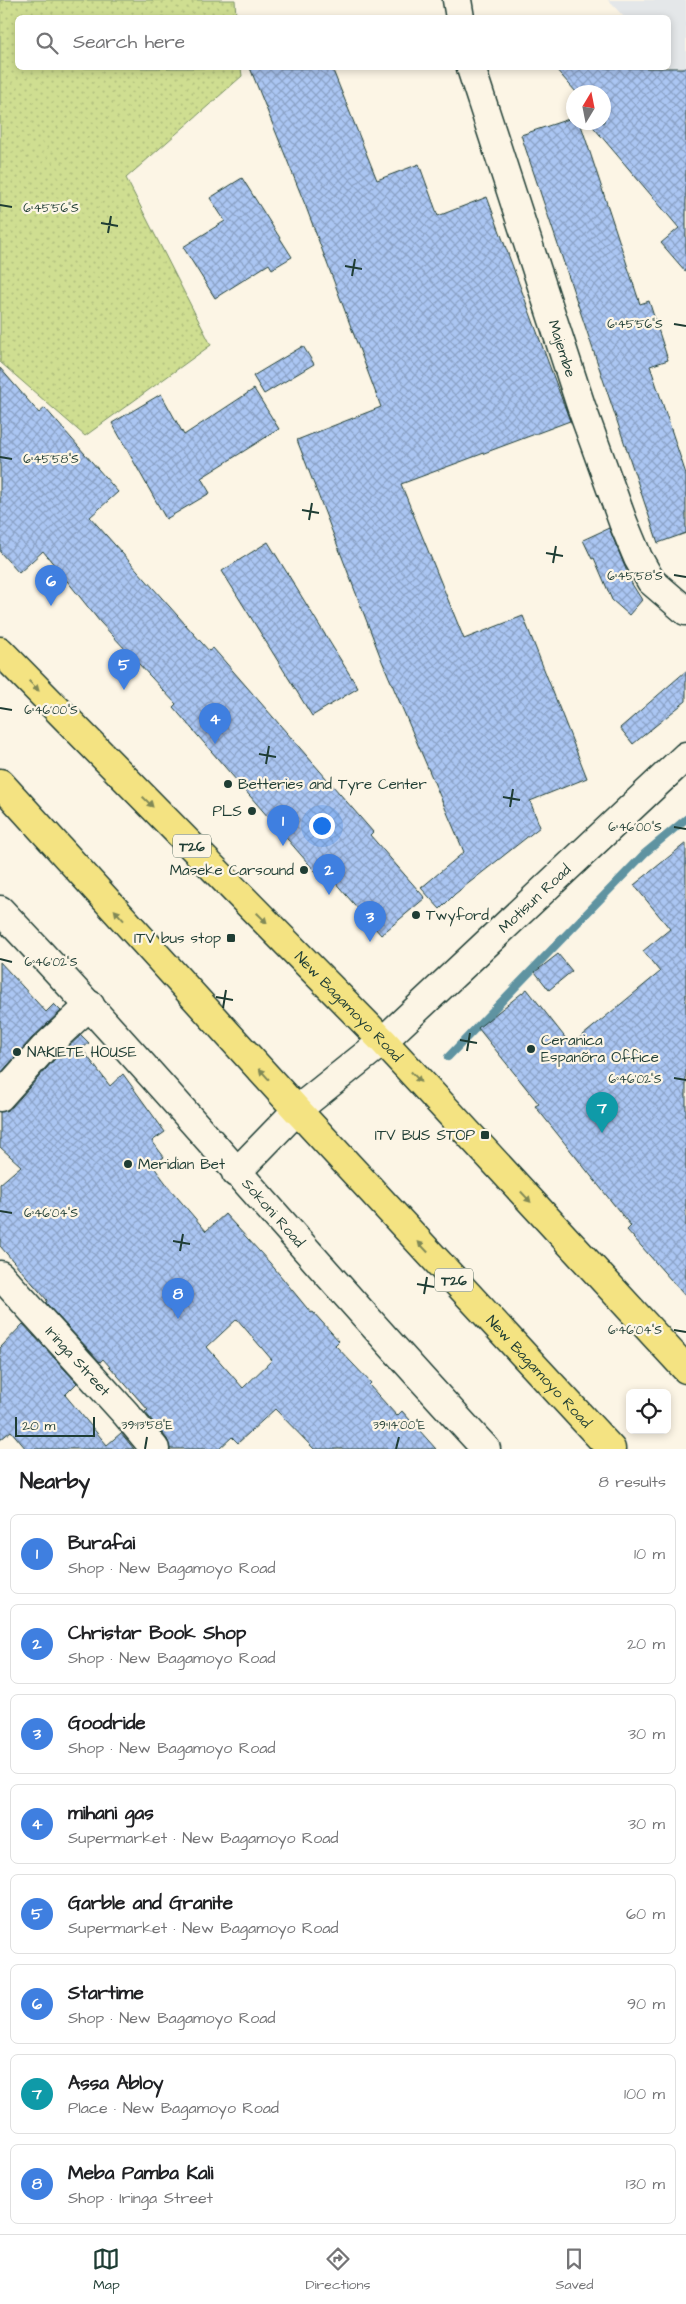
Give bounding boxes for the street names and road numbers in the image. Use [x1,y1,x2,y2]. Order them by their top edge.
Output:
street label: Majembe [543,317,581,380]
road number: T26 [173,834,211,858]
street label: Motisun Road [494,859,576,938]
street label: New Bagamoyo Road [290,947,407,1067]
street label: Sokoni Road [237,1174,310,1253]
road number: T26 [435,1268,473,1292]
street label: New Bagamoyo Road [481,1311,596,1433]
street label: Iringa Street [40,1322,115,1401]

